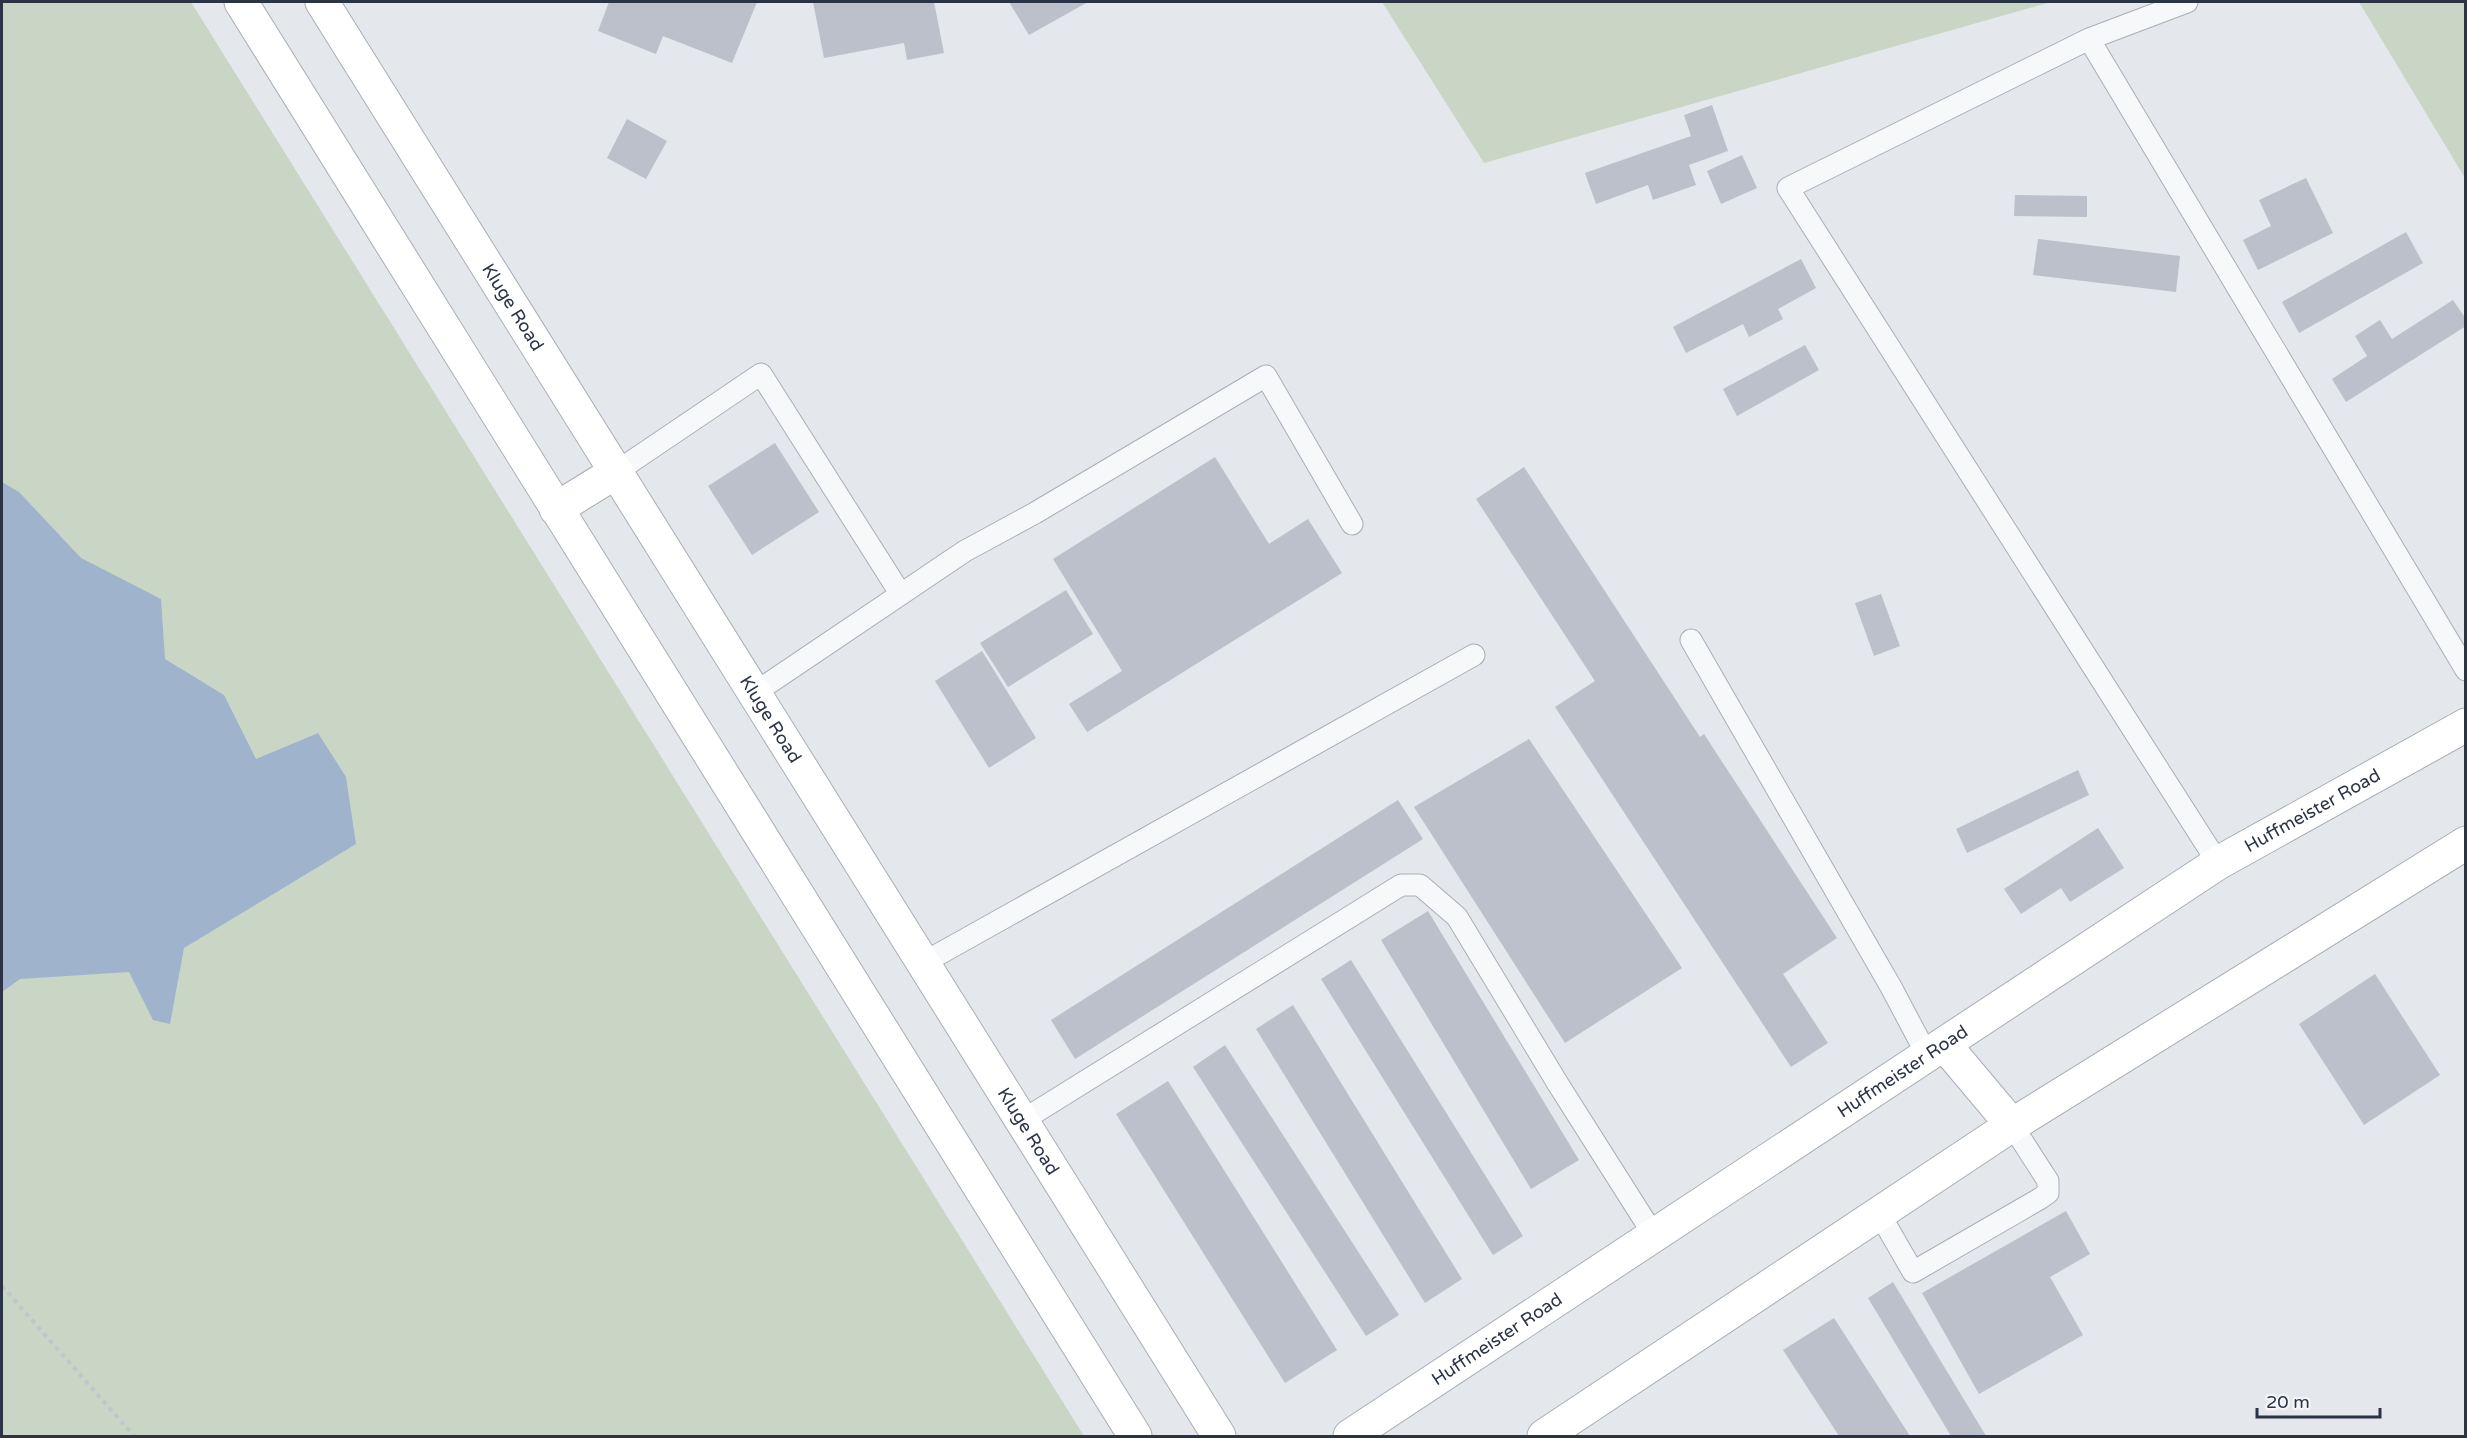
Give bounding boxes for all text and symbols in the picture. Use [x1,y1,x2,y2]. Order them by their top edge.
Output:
street label: Kluge Road [477,259,548,355]
street label: Kluge Road [735,671,806,767]
street label: Huffmeister Road [2241,764,2384,857]
street label: Huffmeister Road [1833,1020,1972,1122]
street label: Kluge Road [993,1083,1064,1179]
street label: Huffmeister Road [1427,1288,1566,1390]
scale bar [2257,1381,2380,1419]
text: 20 m [2266,1391,2310,1413]

